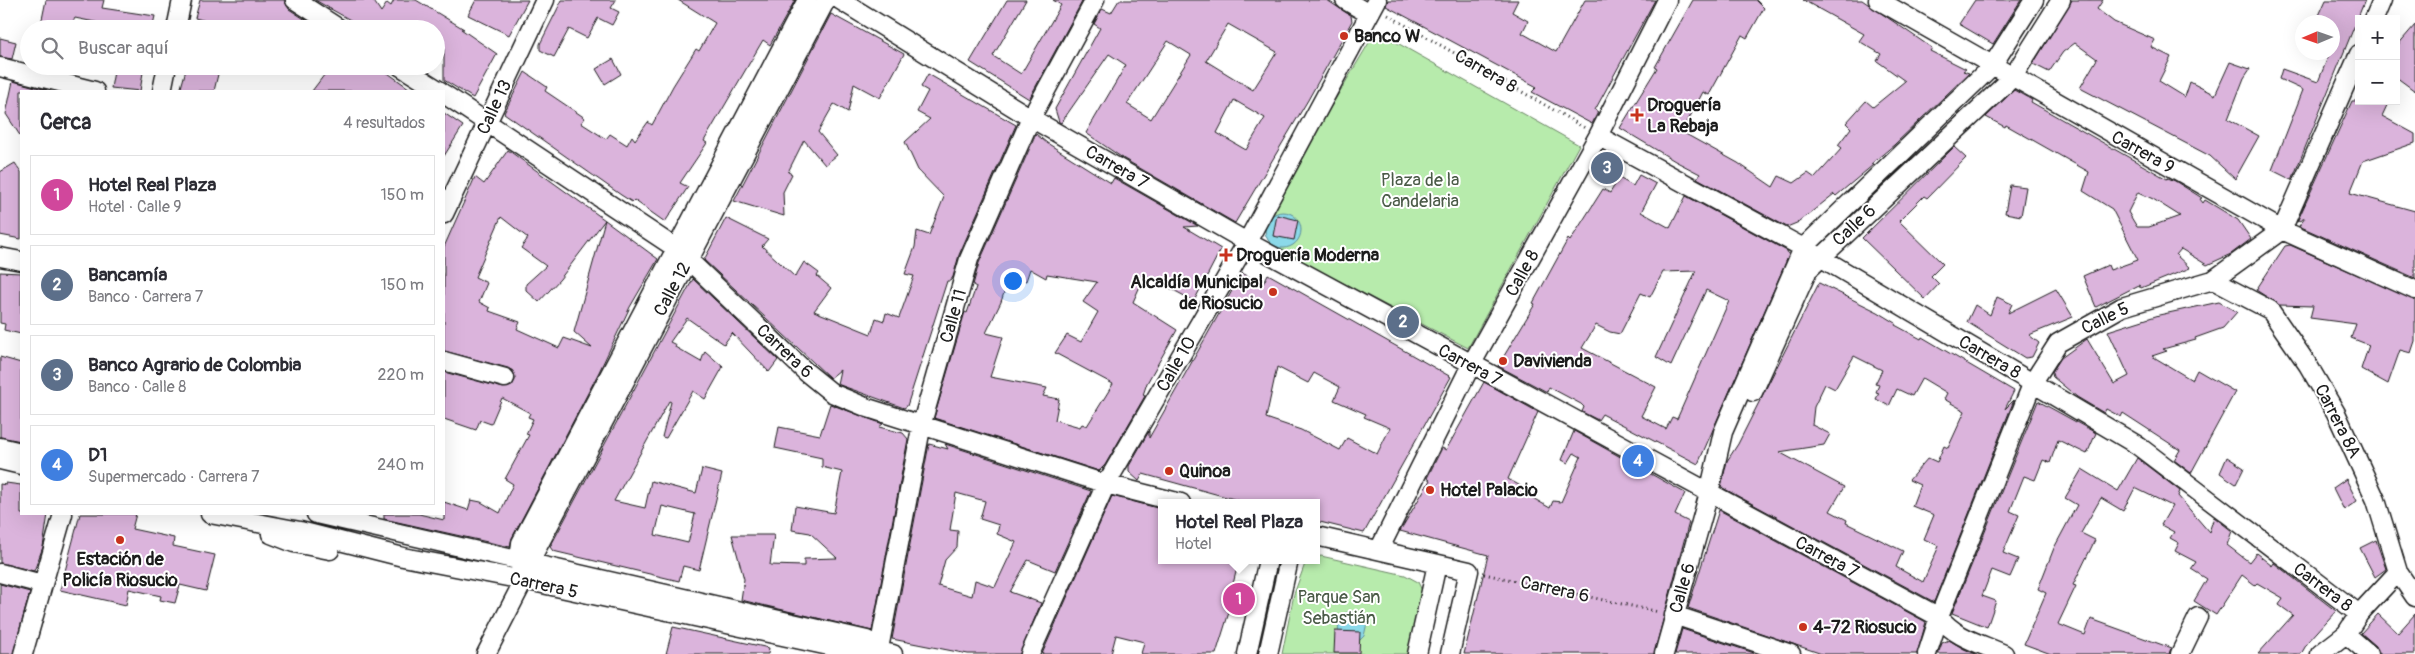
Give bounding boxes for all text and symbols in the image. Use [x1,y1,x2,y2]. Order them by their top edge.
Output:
north arrow [2295,15,2340,60]
map controls [2355,15,2400,105]
button: + [2355,15,2400,60]
search box [20,20,445,75]
place label: Banco W [1354,25,1420,48]
marker: Banco W [1338,30,1350,42]
icon: search [38,34,66,62]
text: Buscar aquí [78,36,169,60]
street label: Carrera 8 [1450,44,1521,99]
button: − [2355,60,2400,105]
street label: Calle 13 [472,76,517,138]
place label: Droguería La Rebaja [1647,94,1721,138]
text: Cerca [40,109,91,136]
marker: Droguería La Rebaja [1631,109,1643,121]
text: 4 resultados [343,113,425,133]
street label: Carrera 9 [2107,126,2178,179]
street label: Carrera 7 [1081,140,1153,195]
pin: 3 [1591,149,1623,187]
park label: Plaza de la Candelaria [1381,169,1459,213]
text: Hotel Real Plaza [88,173,216,197]
text: 1 [54,185,60,205]
text: 150 m [380,185,424,205]
text: Hotel · Calle 9 [88,197,182,217]
street label: Calle 6 [1828,199,1881,251]
place label: Droguería Moderna [1236,244,1380,267]
street label: Calle 8 [1500,246,1545,301]
marker: Droguería Moderna [1220,249,1232,261]
street label: Calle 12 [649,258,696,320]
text: Bancamía [88,263,167,287]
your location [1000,268,1026,294]
place label: Alcaldía Municipal de Riosucio [1130,271,1263,315]
text: 2 [53,275,61,295]
text: 150 m [380,275,424,295]
marker: Alcaldía Municipal de Riosucio [1267,286,1279,298]
text: Banco · Carrera 7 [88,287,203,307]
street label: Calle 11 [935,287,972,346]
street label: Calle 5 [2077,297,2133,340]
pin: 2 [1387,303,1419,341]
street label: Carrera 6 [751,319,818,384]
street label: Carrera 8 [1954,330,2025,385]
street label: Calle 10 [1151,332,1201,396]
street label: Carrera 7 [1434,339,1506,392]
place label: Davivienda [1513,350,1592,373]
text: Banco Agrario de Colombia [88,353,301,377]
marker: Davivienda [1497,355,1509,367]
text: 3 [53,365,61,385]
text: 220 m [378,365,424,385]
text: Banco · Calle 8 [88,377,186,397]
street label: Carrera 8A [2309,380,2366,462]
pin: 4 [1622,442,1654,480]
text: D1 [88,443,107,467]
text: 4 [52,455,62,475]
text: 240 m [377,455,424,475]
place label: Quinoa [1179,460,1231,483]
marker: Quinoa [1163,465,1175,477]
text: Supermercado · Carrera 7 [88,467,260,487]
place label: Hotel Palacio [1440,479,1538,502]
marker: Hotel Palacio [1424,484,1436,496]
popup [1158,499,1320,564]
text: Hotel Real Plaza [1175,510,1303,534]
street label: Carrera 7 [1791,531,1863,584]
marker: Estación de Policía Riosucio [114,534,126,546]
text: Hotel [1175,534,1212,554]
place label: Estación de Policía Riosucio [62,548,178,592]
street label: Carrera 8 [2288,558,2357,617]
street label: Calle 6 [1664,560,1701,616]
street label: Carrera 5 [508,567,580,604]
street label: Carrera 6 [1518,571,1592,608]
pin: 1 [1223,580,1255,618]
park label: Parque San Sebastián [1298,586,1380,630]
place label: 4-72 Riosucio [1813,616,1917,639]
marker: 4-72 Riosucio [1797,621,1809,633]

